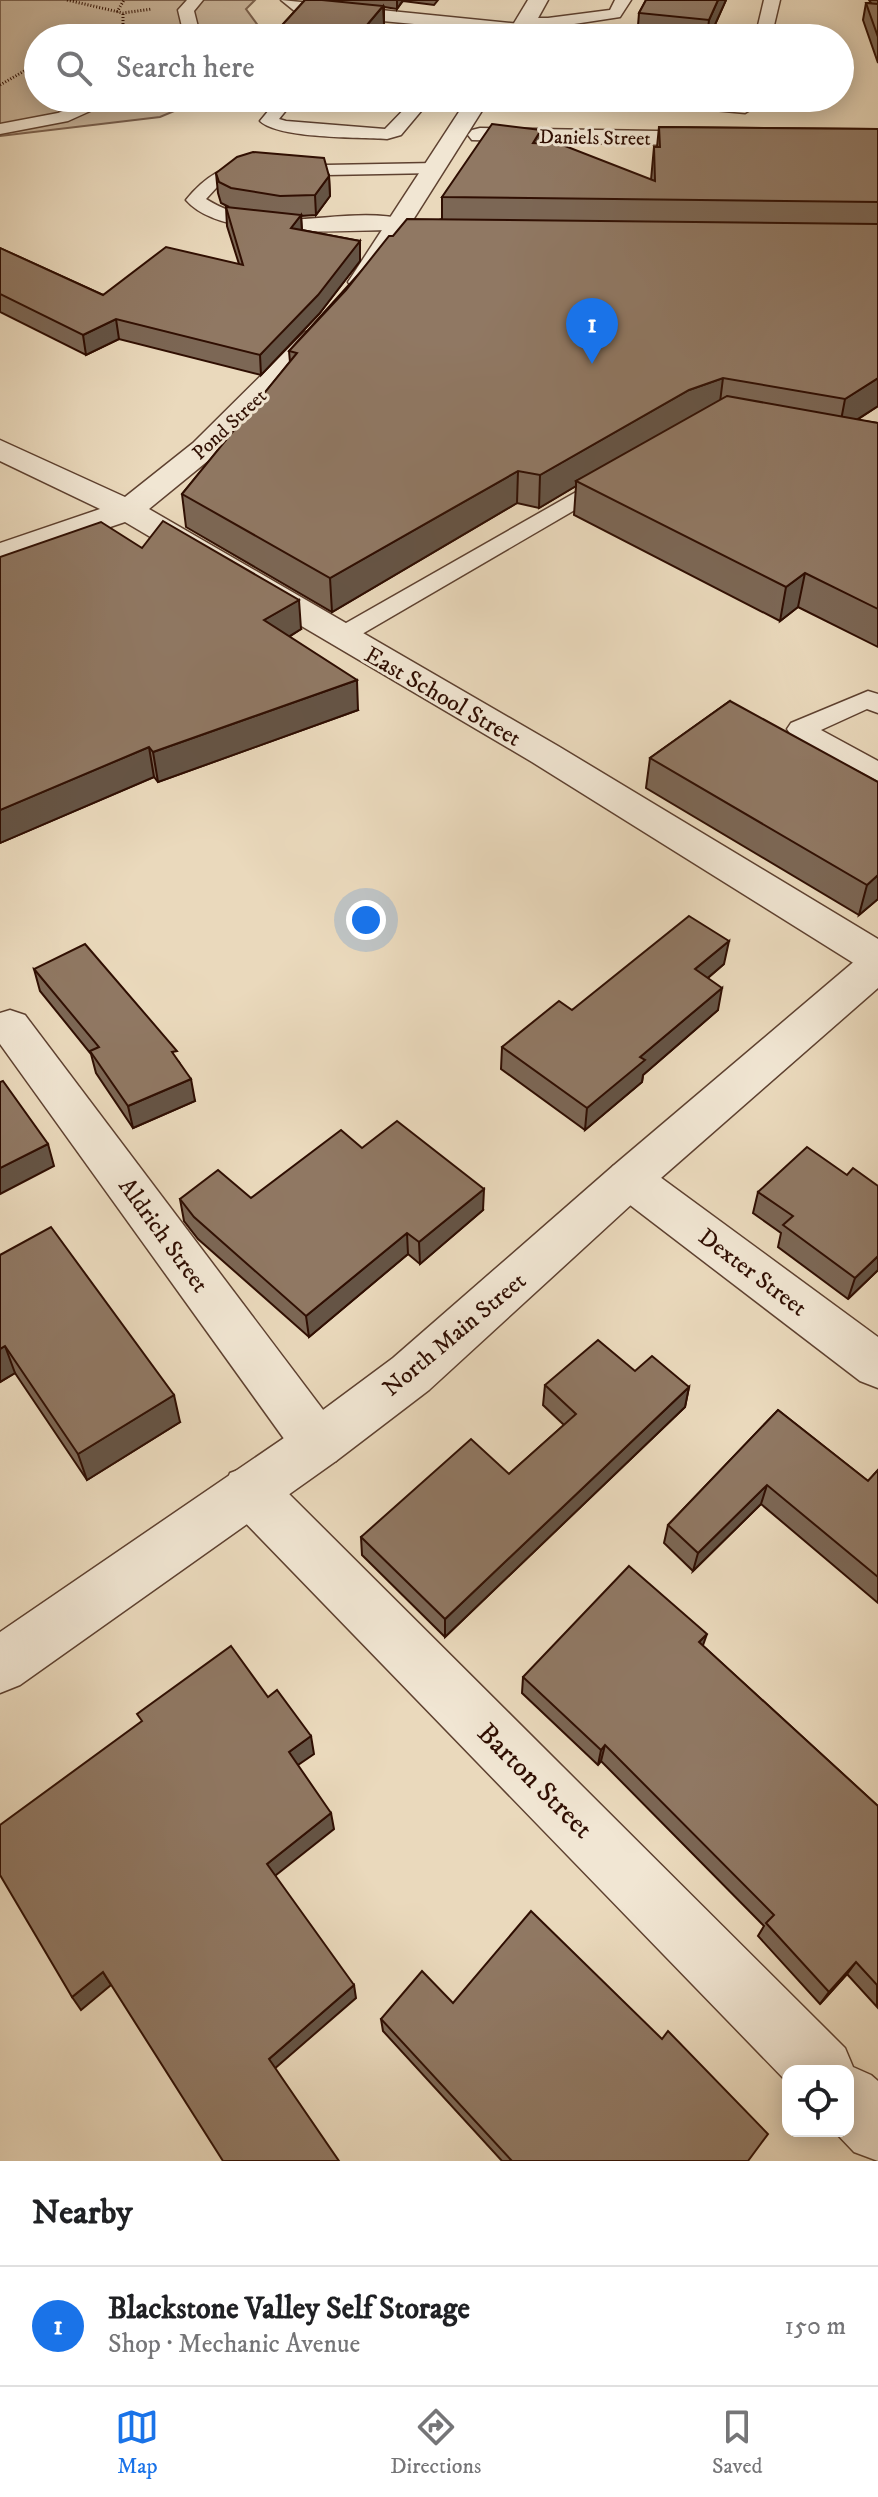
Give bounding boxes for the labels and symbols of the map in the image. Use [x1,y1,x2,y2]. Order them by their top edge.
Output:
street label: Daniels Street [539,125,651,152]
pin: 1 [566,298,618,364]
street label: Pond Street [188,384,273,466]
street label: East School Street [359,640,526,754]
your location [346,900,386,940]
street label: Aldrich Street [112,1172,215,1299]
street label: Dexter Street [692,1222,813,1324]
street label: North Main Street [377,1266,533,1403]
street label: Barton Street [470,1716,600,1846]

